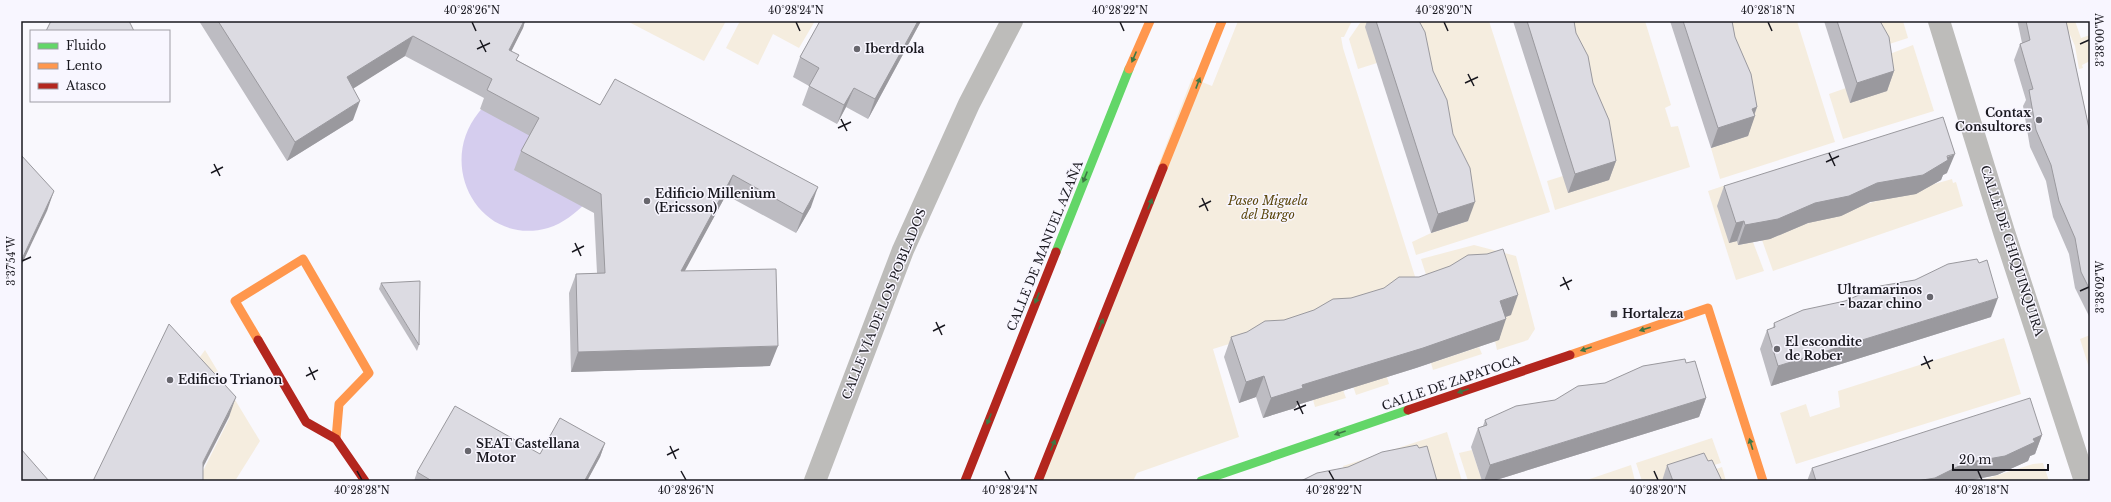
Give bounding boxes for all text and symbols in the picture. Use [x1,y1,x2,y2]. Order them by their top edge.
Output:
text: 40°28'26"N [444,4,500,17]
text: 40°28'24"N [768,4,824,17]
text: 40°28'22"N [1092,4,1148,17]
text: 40°28'20"N [1416,4,1472,17]
text: 40°28'18"N [1741,4,1795,17]
text: 3°38'00"W [2094,13,2107,67]
legend [30,30,170,102]
text: Fluido [66,38,106,53]
place label: Iberdrola [865,41,925,56]
marker: Iberdrola [852,44,862,54]
one-way arrow [1131,51,1137,62]
text: Lento [66,58,102,73]
one-way arrow [1196,77,1202,89]
text: Atasco [65,78,106,93]
place label: Contax Consultores [1955,105,2031,134]
marker: Contax Consultores [2034,115,2044,125]
street label: CALLE DE MANUEL AZAÑA [1002,157,1086,333]
street label: CALLE DE CHIQUINQUIRA [1978,163,2048,339]
one-way arrow [1082,172,1088,184]
place label: Edificio Millenium (Ericsson) [655,186,777,215]
park label: Paseo Miguela del Burgo [1227,193,1308,222]
marker: Edificio Millenium (Ericsson) [642,196,652,206]
one-way arrow [1147,197,1153,209]
street label: CALLE VÍA DE LOS POBLADOS [837,206,929,402]
text: 3°37'54"W [5,236,18,286]
text: 3°38'02"W [2094,260,2107,313]
place label: Ultramarinos - bazar chino [1837,282,1922,311]
one-way arrow [1034,292,1040,303]
marker: Ultramarinos - bazar chino [1925,292,1935,302]
place label: Hortaleza [1622,306,1684,321]
marker: Hortaleza [1609,309,1619,319]
one-way arrow [1098,319,1104,330]
one-way arrow [1638,326,1650,332]
place label: El escondite de Rober [1785,334,1862,363]
marker: El escondite de Rober [1772,344,1782,354]
one-way arrow [1579,347,1591,353]
street label: CALLE DE ZAPATOCA [1380,352,1523,413]
place label: Edificio Trianon [178,372,282,387]
marker: Edificio Trianon [165,375,175,385]
one-way arrow [1456,389,1468,395]
one-way arrow [985,413,991,425]
one-way arrow [1333,431,1345,437]
place label: SEAT Castellana Motor [476,436,580,465]
one-way arrow [1748,437,1754,449]
one-way arrow [1050,438,1056,450]
marker: SEAT Castellana Motor [463,446,473,456]
scale bar [1953,446,2048,472]
text: 20 m [1959,452,1991,467]
text: 40°28'28"N [334,484,390,497]
text: 40°28'26"N [658,484,714,497]
text: 40°28'24"N [982,484,1038,497]
text: 40°28'22"N [1306,484,1362,497]
text: 40°28'20"N [1630,484,1686,497]
text: 40°28'18"N [1955,484,2009,497]

